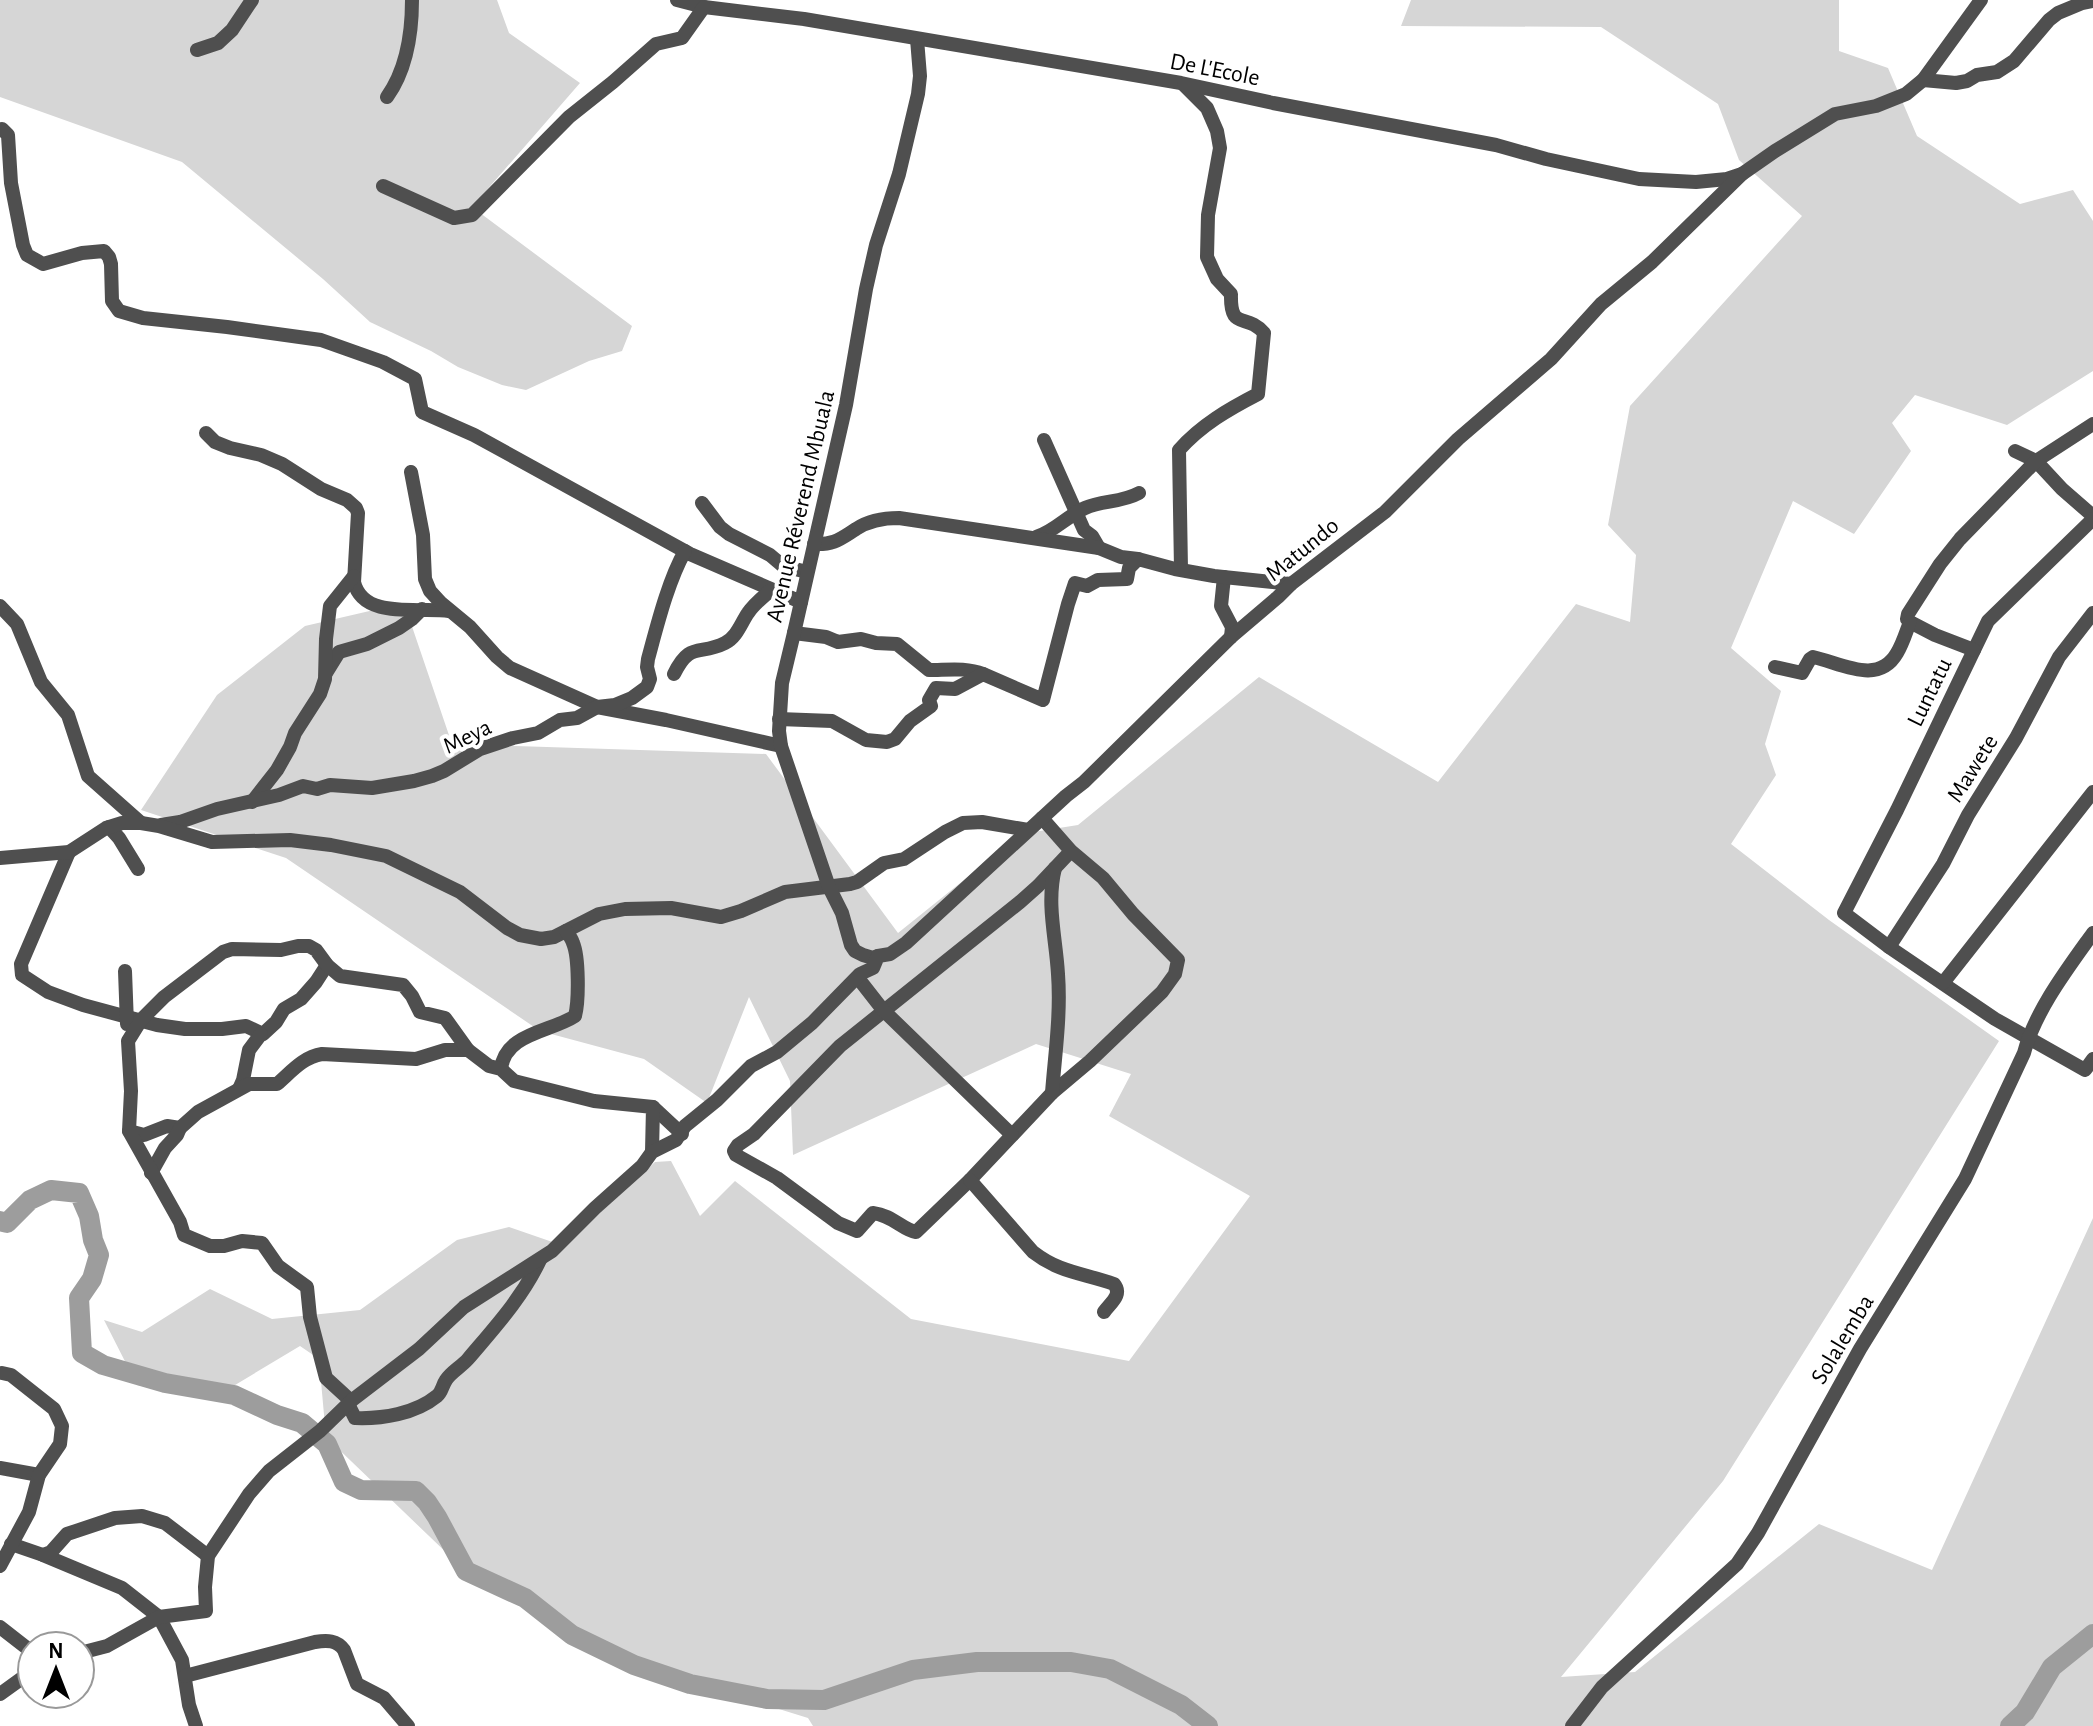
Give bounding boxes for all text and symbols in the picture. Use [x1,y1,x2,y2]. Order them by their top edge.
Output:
street label: De L'Ecole [1168,50,1262,90]
street label: Avenue Réverend Mbuala [763,388,839,625]
street label: Matundo [1262,513,1344,586]
street label: Luntatu [1903,654,1957,730]
street label: Meya [439,715,495,759]
street label: Mawete [1943,730,2003,807]
street label: Solalemba [1807,1291,1879,1388]
north arrow [16,1630,96,1710]
text: N [48,1640,64,1662]

